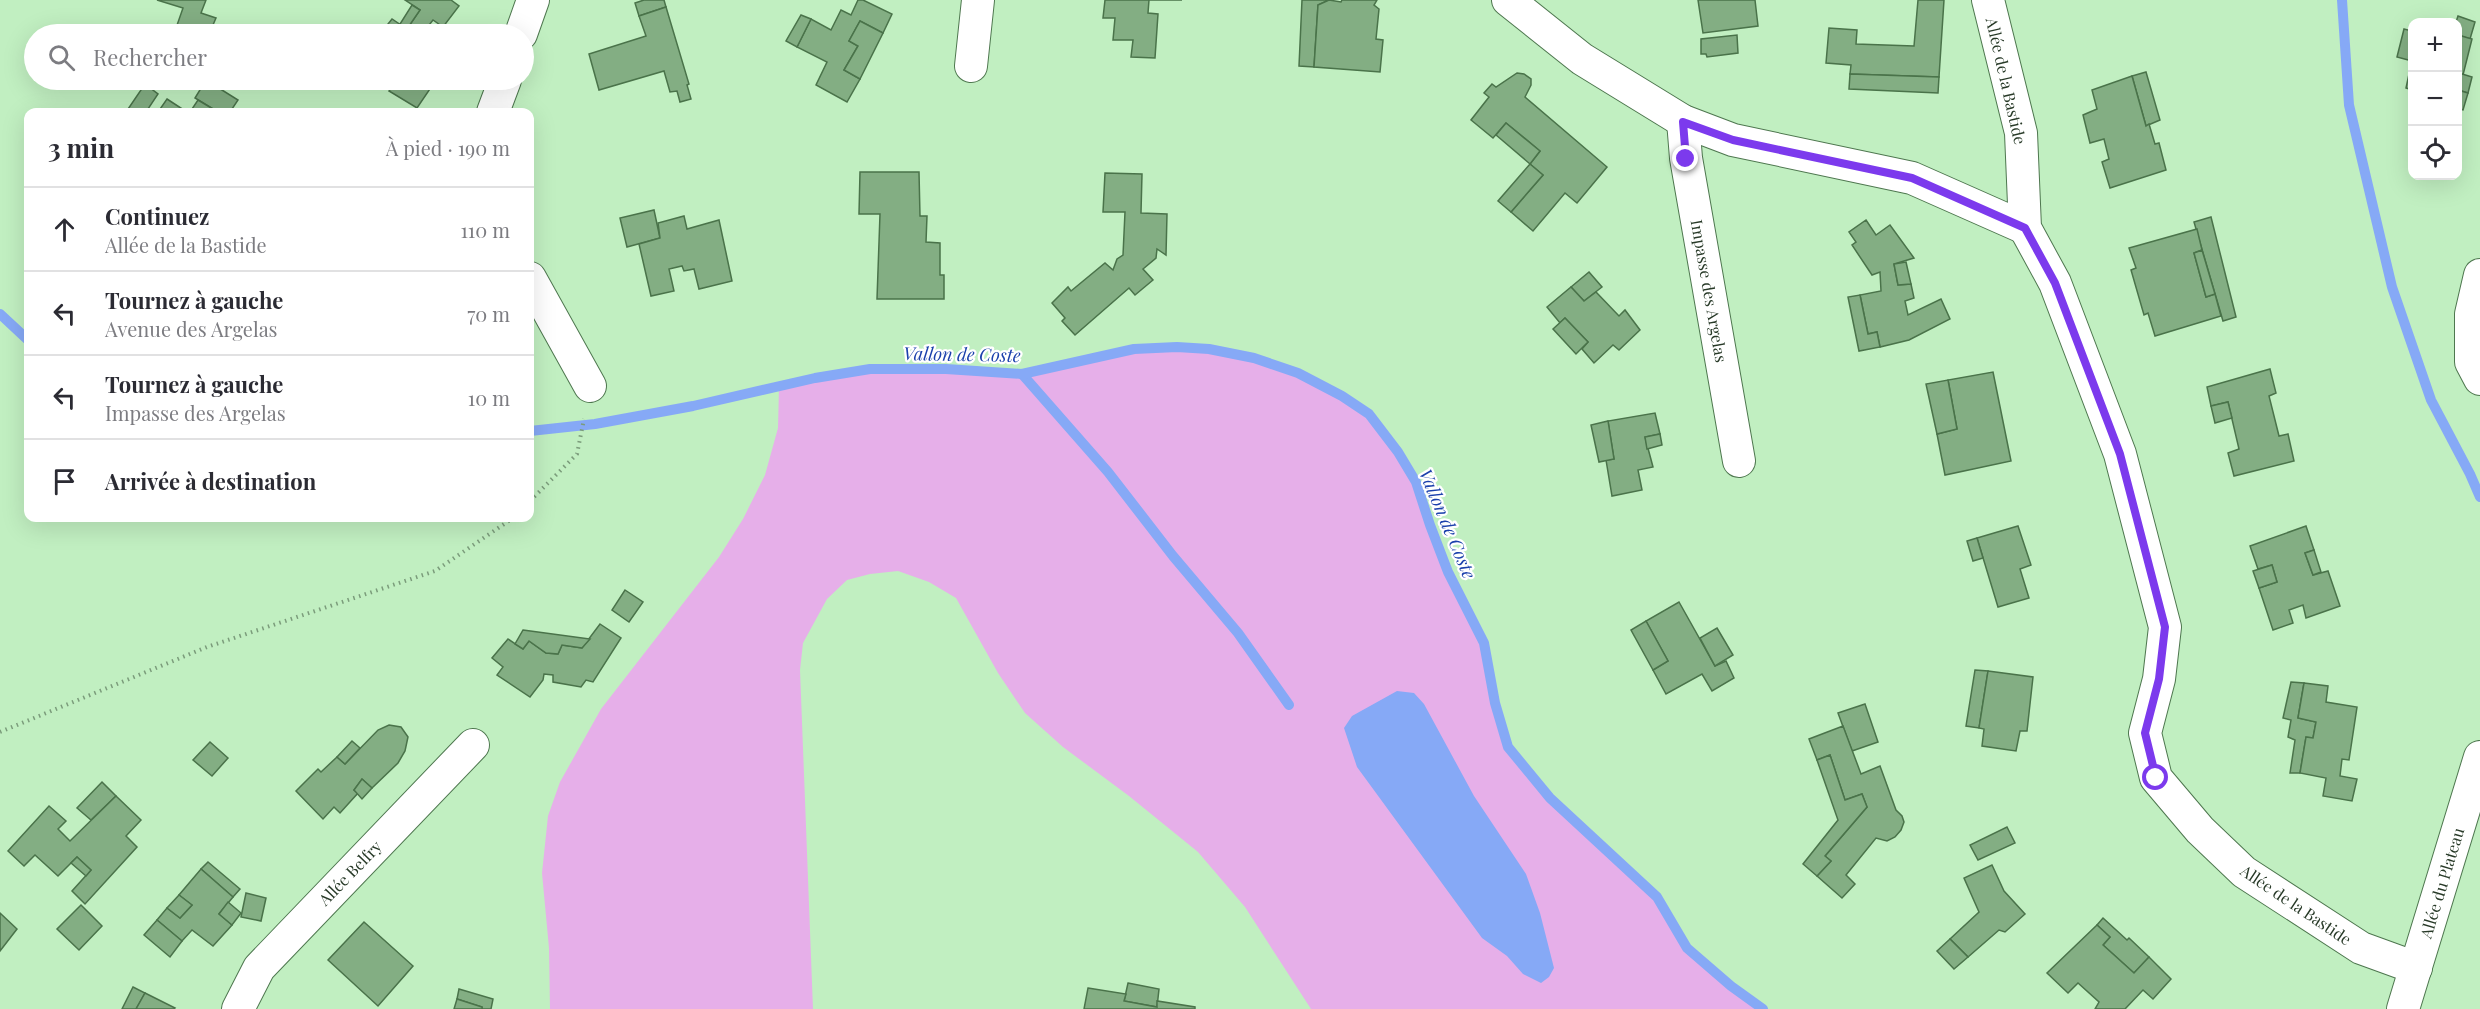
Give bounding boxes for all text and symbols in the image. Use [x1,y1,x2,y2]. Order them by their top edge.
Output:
street label: Allée de la Bastide [1981,15,2031,146]
map controls [2408,18,2462,180]
button: + [2408,18,2462,72]
search box [24,24,534,90]
icon: search [45,41,78,74]
text: Rechercher [93,42,207,72]
button: − [2408,72,2462,126]
button: locate [2408,126,2462,180]
text: 3 min [48,130,114,165]
text: À pied · 190 m [386,134,510,161]
route end [1672,145,1698,171]
text: Continuez [105,201,209,231]
icon: ahead [48,213,81,246]
text: 110 m [460,216,510,243]
street label: Impasse des Argelas [1687,218,1732,364]
text: Allée de la Bastide [105,231,267,258]
text: Tournez à gauche [105,285,283,315]
icon: left [48,297,81,330]
text: 70 m [467,300,510,327]
text: Avenue des Argelas [105,315,278,342]
water label: Vallon de Coste [903,341,1021,367]
text: Tournez à gauche [105,369,283,399]
icon: left [48,381,81,414]
text: 10 m [468,384,510,411]
text: Impasse des Argelas [105,399,286,426]
icon: arrive [48,465,81,498]
water label: Vallon de Coste [1414,465,1482,582]
text: Arrivée à destination [105,466,316,496]
route start [2142,764,2168,790]
street label: Allée du Plateau [2414,825,2468,942]
street label: Allée Belfry [313,836,386,910]
street label: Allée de la Bastide [2236,859,2356,949]

